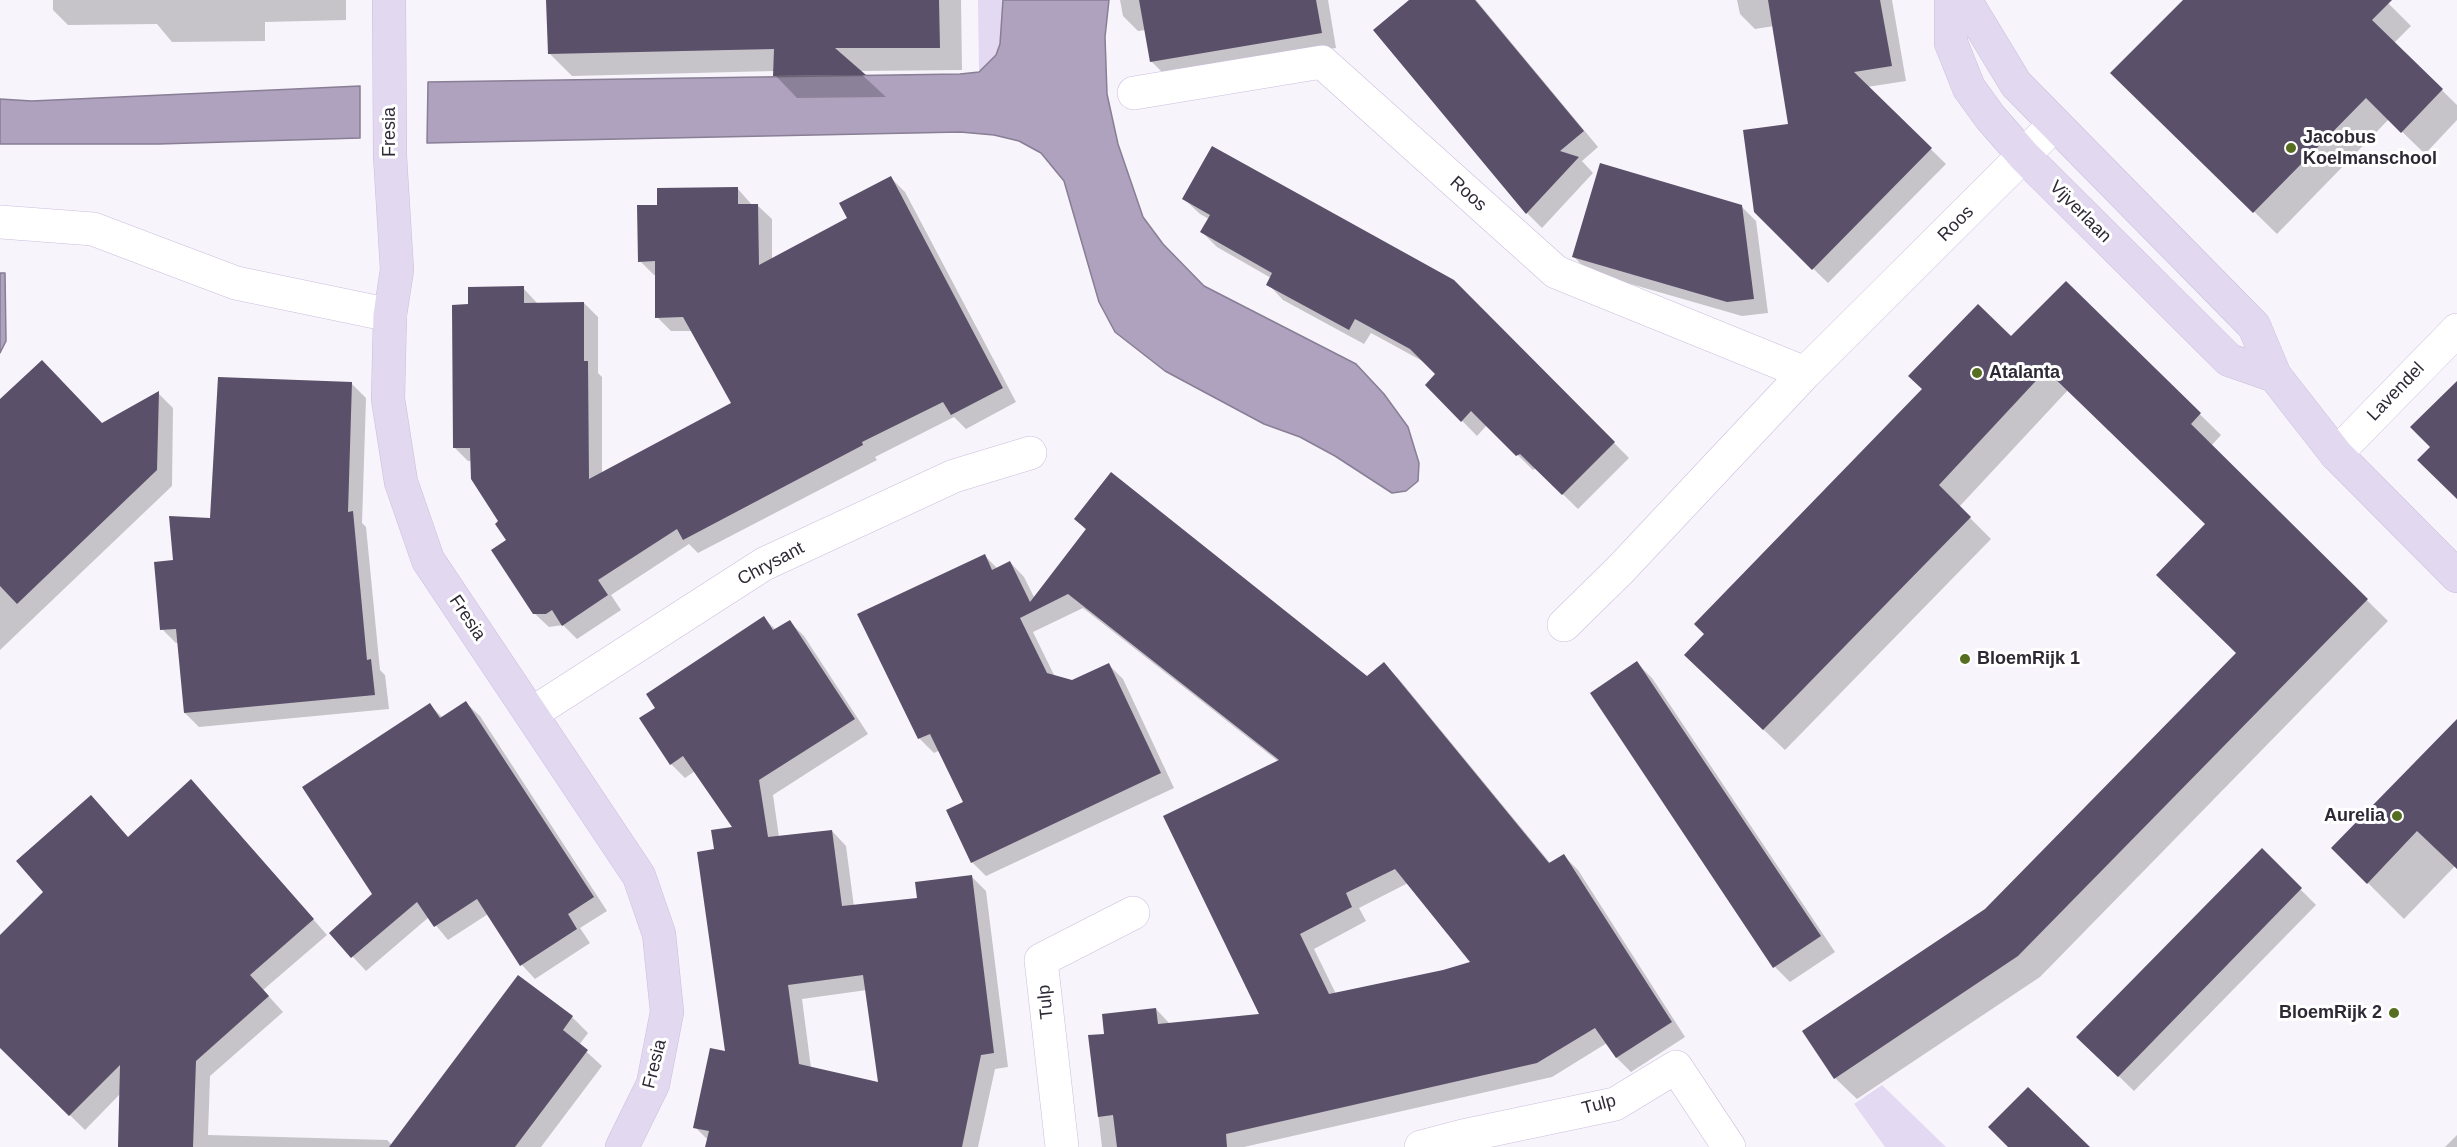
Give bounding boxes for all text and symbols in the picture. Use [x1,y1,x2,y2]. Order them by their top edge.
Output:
street label: Fresia [379,107,401,157]
place label: Jacobus Koelmanschool [2303,127,2437,170]
marker: Jacobus Koelmanschool [2284,141,2298,155]
street label: Roos [1445,172,1491,216]
street label: Vijverlaan [2045,177,2115,247]
street label: Roos [1934,202,1978,246]
street label: Lavendel [2363,358,2429,426]
place label: Atalanta [1989,362,2060,384]
marker: Atalanta [1970,366,1984,380]
street label: Chrysant [734,538,808,590]
street label: Fresia [444,591,490,645]
place label: BloemRijk 1 [1977,648,2080,670]
marker: BloemRijk 1 [1958,652,1972,666]
place label: Aurelia [2324,805,2385,827]
marker: Aurelia [2390,809,2404,823]
street label: Tulp [1033,984,1059,1020]
place label: BloemRijk 2 [2279,1002,2382,1024]
marker: BloemRijk 2 [2387,1006,2401,1020]
street label: Fresia [638,1037,672,1091]
street label: Tulp [1580,1090,1618,1120]

